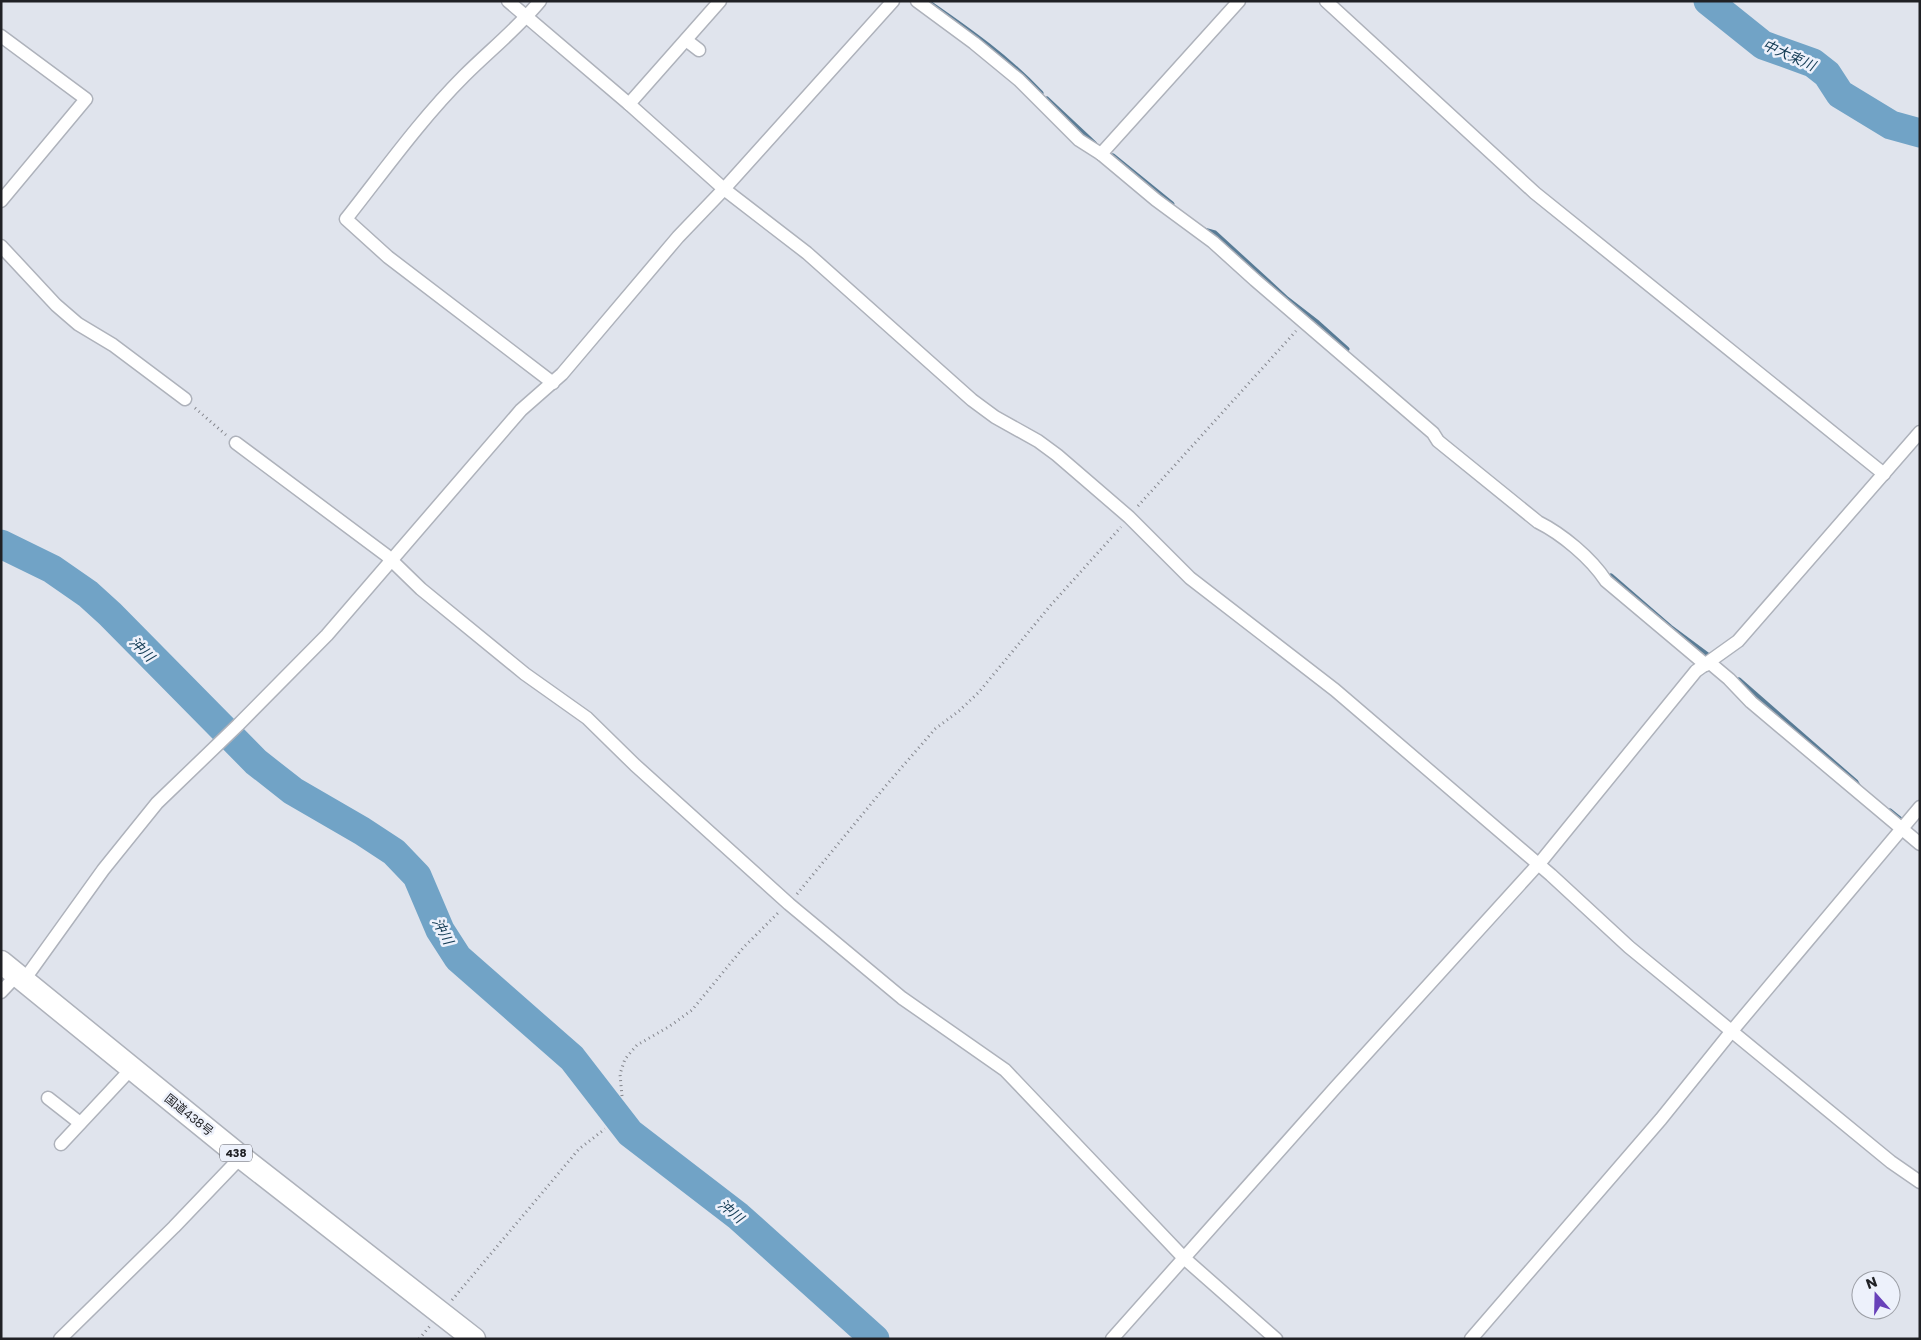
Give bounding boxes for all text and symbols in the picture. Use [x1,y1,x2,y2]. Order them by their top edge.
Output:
water label: 中大束川 [1759,34,1820,76]
water label: 沖川 [125,632,160,667]
water label: 沖川 [428,914,459,950]
street label: 国道438号 [161,1090,217,1140]
road number: 438 [220,1144,252,1162]
water label: 沖川 [714,1194,750,1229]
north arrow [1851,1270,1901,1320]
text: N [1863,1272,1880,1294]

